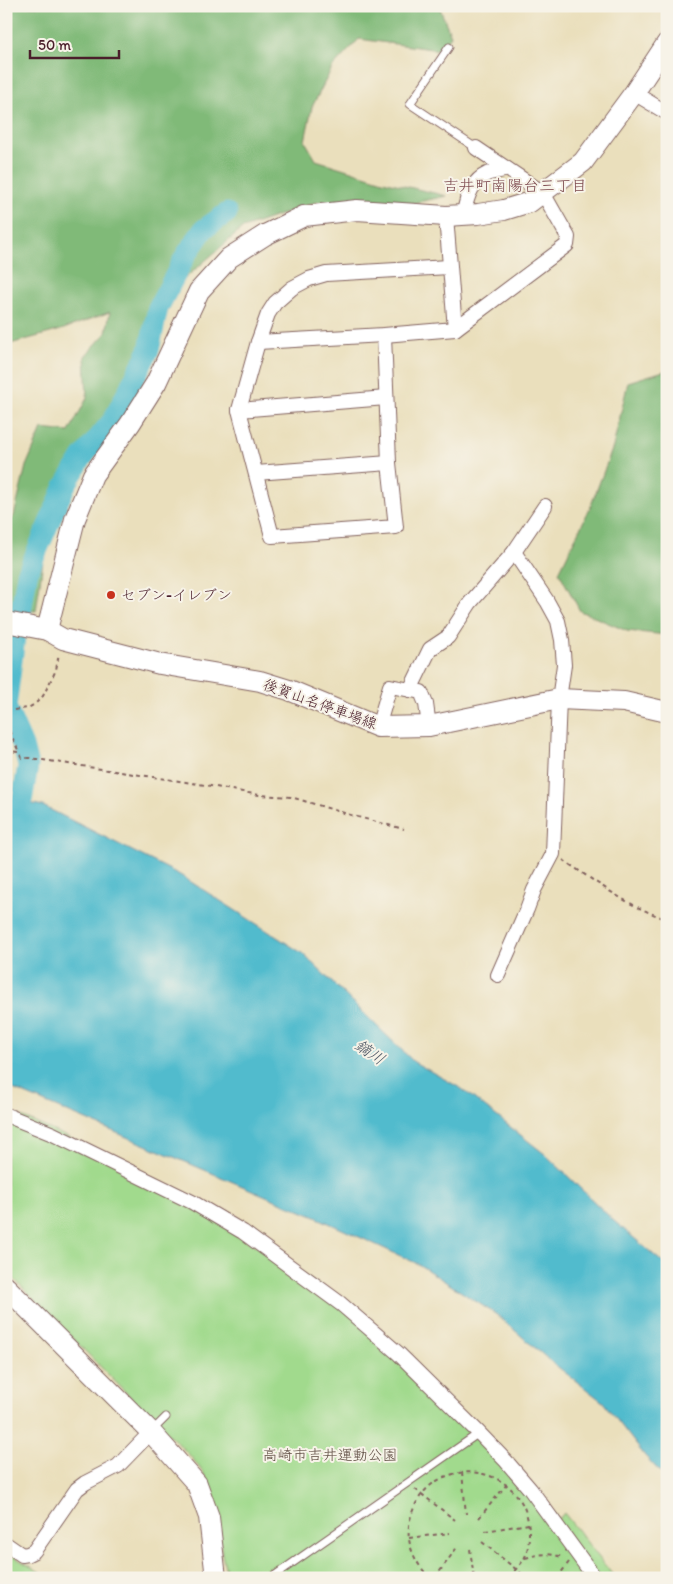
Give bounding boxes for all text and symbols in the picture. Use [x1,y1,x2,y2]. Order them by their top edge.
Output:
scale bar [30,28,119,60]
text: 50 m [38,36,71,54]
district label: 吉井町南陽台三丁目 [443,176,587,195]
place label: セブン-イレブン [121,586,232,604]
marker: セブン-イレブン [105,589,117,601]
street label: 後賀山名停車場線 [261,675,379,733]
water label: 鏑川 [351,1035,389,1069]
park label: 高崎市吉井運動公園 [262,1446,398,1464]

